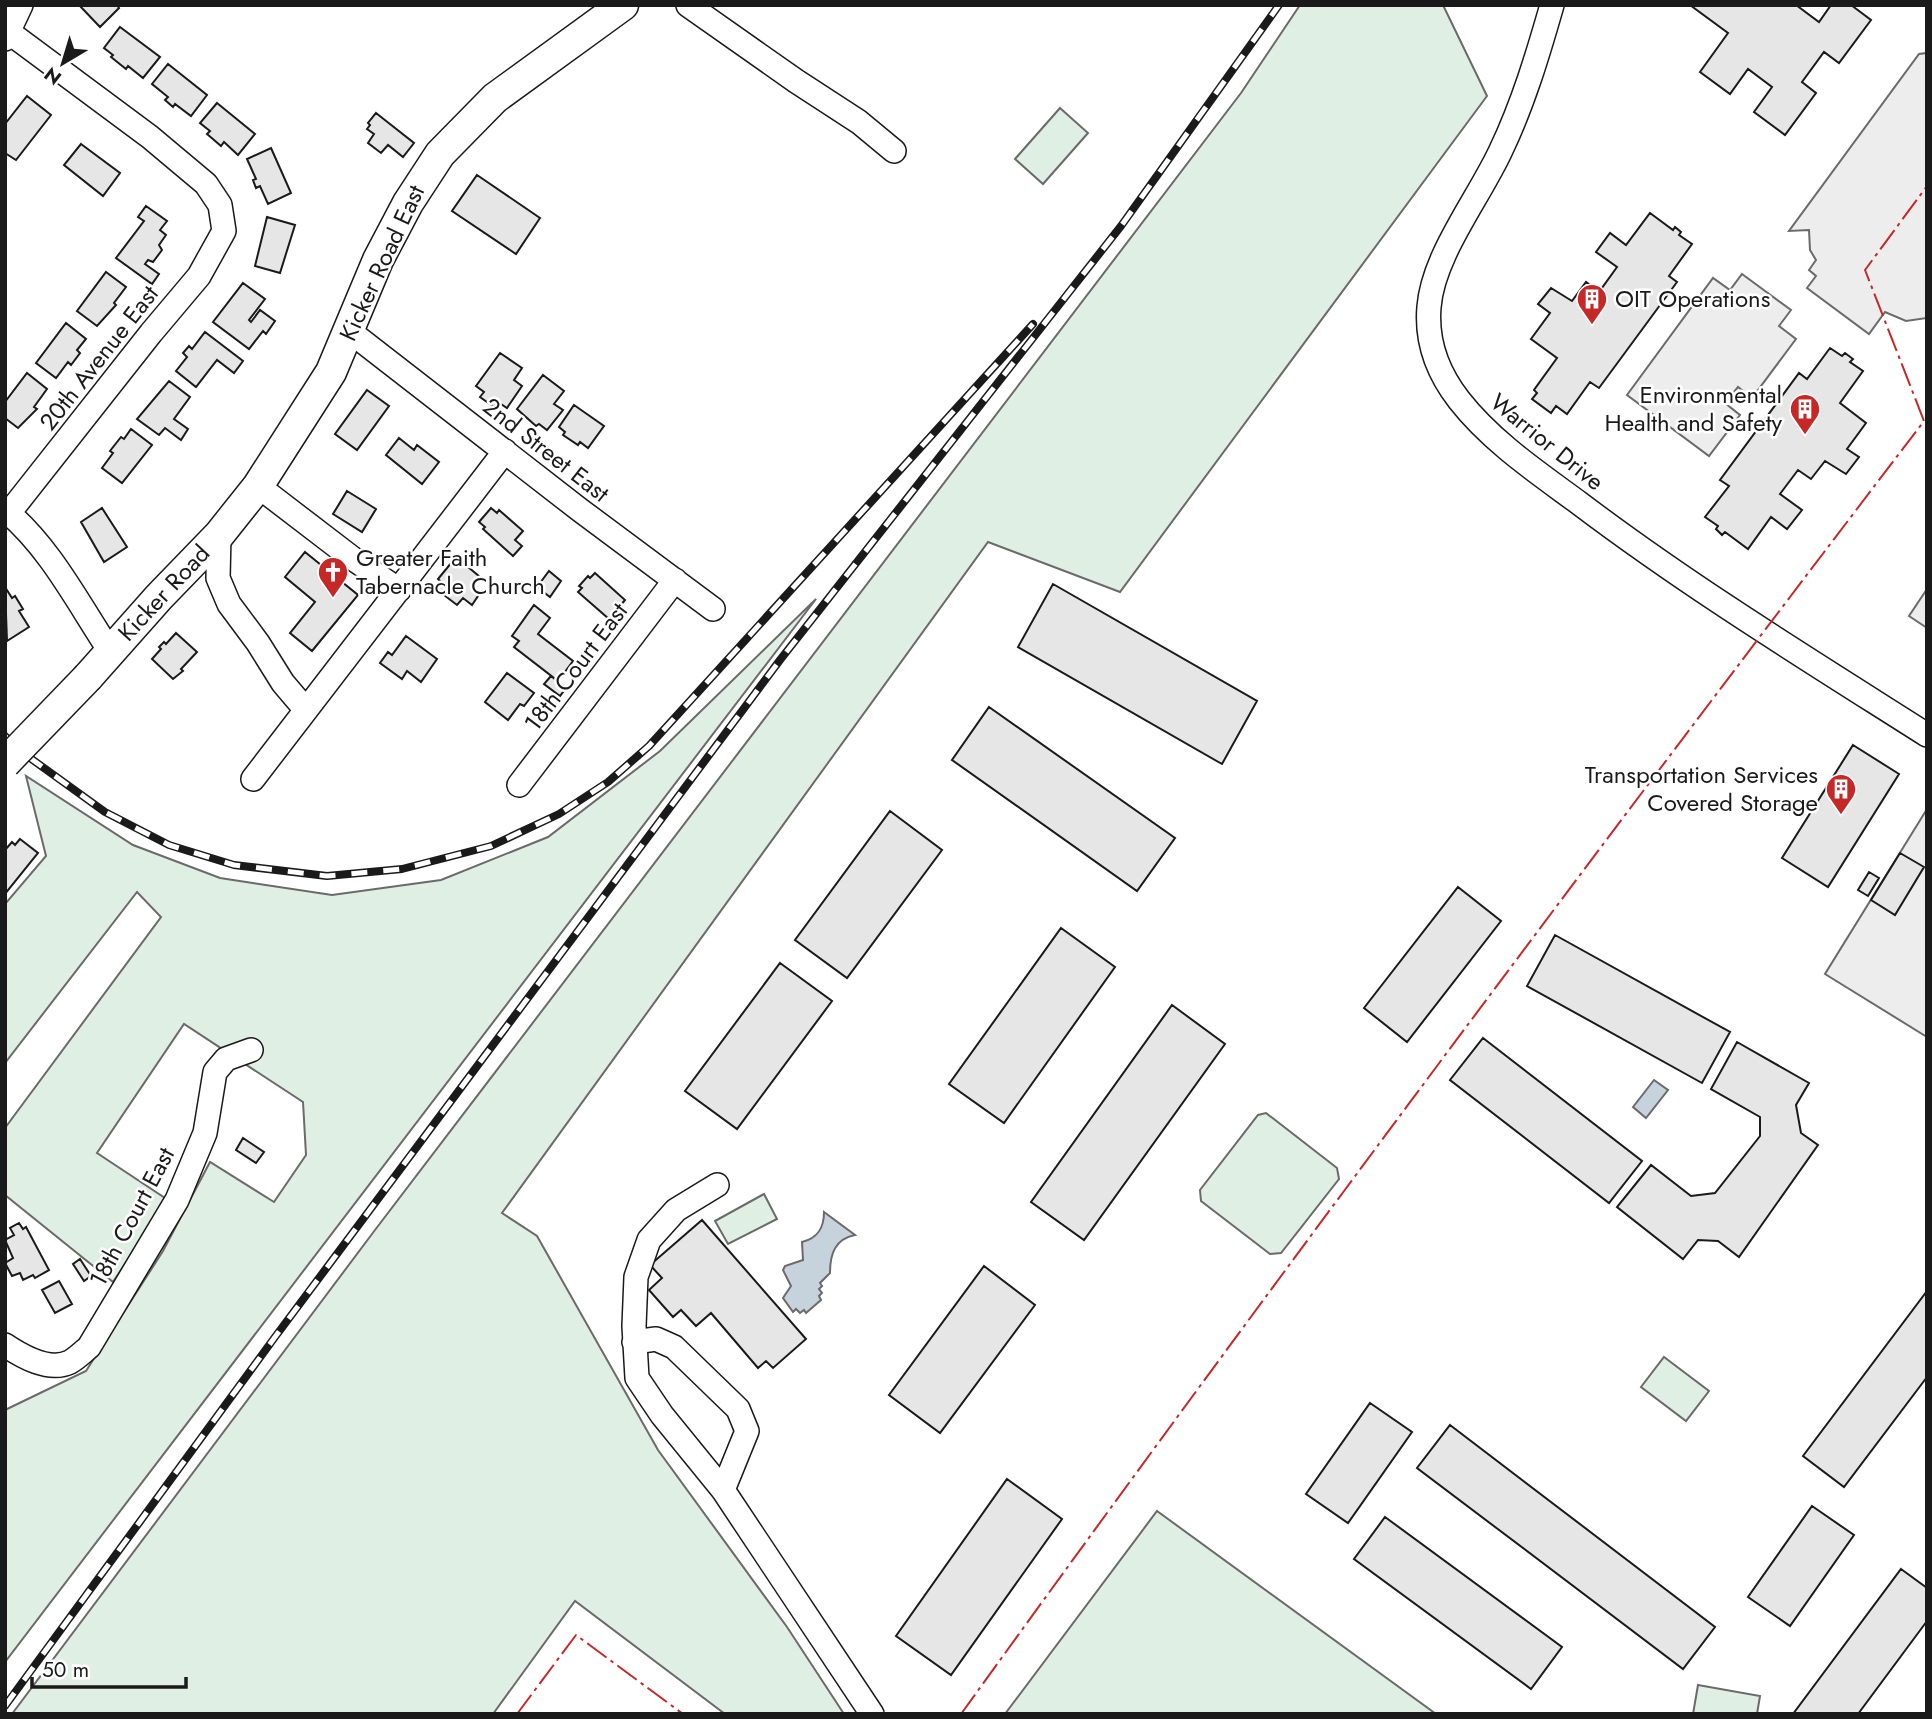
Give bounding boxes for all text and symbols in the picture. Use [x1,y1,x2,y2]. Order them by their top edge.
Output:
north arrow [28,28,98,98]
text: N [39,61,67,91]
street label: Kicker Road East [330,179,433,347]
street label: 20th Avenue East [31,277,167,438]
place label: OIT Operations [1615,281,1770,316]
building icon: OIT Operations [1575,282,1609,326]
place label: Environmental Health and Safety [1605,377,1782,440]
street label: Warrior Drive [1483,385,1612,498]
street label: 2nd Street East [476,389,617,510]
building icon: Environmental Health and Safety [1788,392,1822,436]
street label: Kicker Road [110,536,218,649]
place label: Greater Faith Tabernacle Church [356,540,545,603]
church icon: Greater Faith Tabernacle Church [316,555,350,599]
street label: 18th Court East [516,595,636,738]
place label: Transportation Services Covered Storage [1585,757,1818,820]
building icon: Transportation Services Covered Storage [1824,772,1858,816]
street label: 18th Court East [80,1141,183,1293]
scale bar [32,1646,186,1690]
text: 50 m [42,1655,89,1685]

